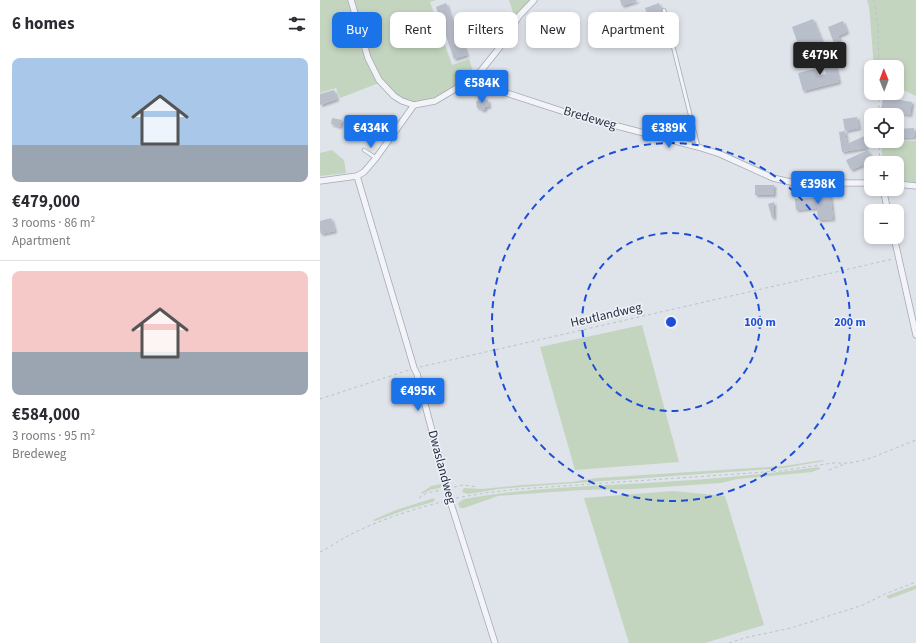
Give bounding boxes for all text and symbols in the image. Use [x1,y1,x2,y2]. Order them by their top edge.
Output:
text: 6 homes [12,12,74,36]
chip: Buy [332,12,382,48]
chip: Rent [390,12,446,48]
chip: Filters [454,12,518,48]
chip: New [526,12,580,48]
chip: Apartment [588,12,679,48]
icon: filters [286,13,308,35]
pin: €479K [792,42,848,76]
text: €479K [802,46,838,64]
north arrow [864,60,904,100]
map controls [864,60,904,244]
pin: €584K [454,70,510,104]
text: €584K [464,74,500,92]
icon: home [124,84,196,156]
street label: Bredeweg [561,102,619,134]
button: locate [864,108,904,148]
pin: €434K [343,115,399,149]
pin: €389K [641,115,697,149]
text: €434K [353,119,389,137]
text: €389K [651,119,687,137]
button: + [864,156,904,196]
pin: €398K [790,171,846,205]
text: €398K [800,175,836,193]
text: €479,000 [12,190,80,214]
button: − [864,204,904,244]
text: 3 rooms · 86 m² [12,214,95,232]
text: Apartment [12,232,70,250]
icon: home [124,297,196,369]
street label: Heutlandweg [569,298,644,332]
text: 100 m [744,314,776,331]
text: 200 m [834,314,866,331]
centre of rings [664,315,678,329]
pin: €495K [390,378,446,412]
text: €495K [400,382,436,400]
text: €584,000 [12,403,80,427]
text: 3 rooms · 95 m² [12,427,95,445]
street label: Dwaslandweg [424,428,461,506]
text: Bredeweg [12,445,66,463]

